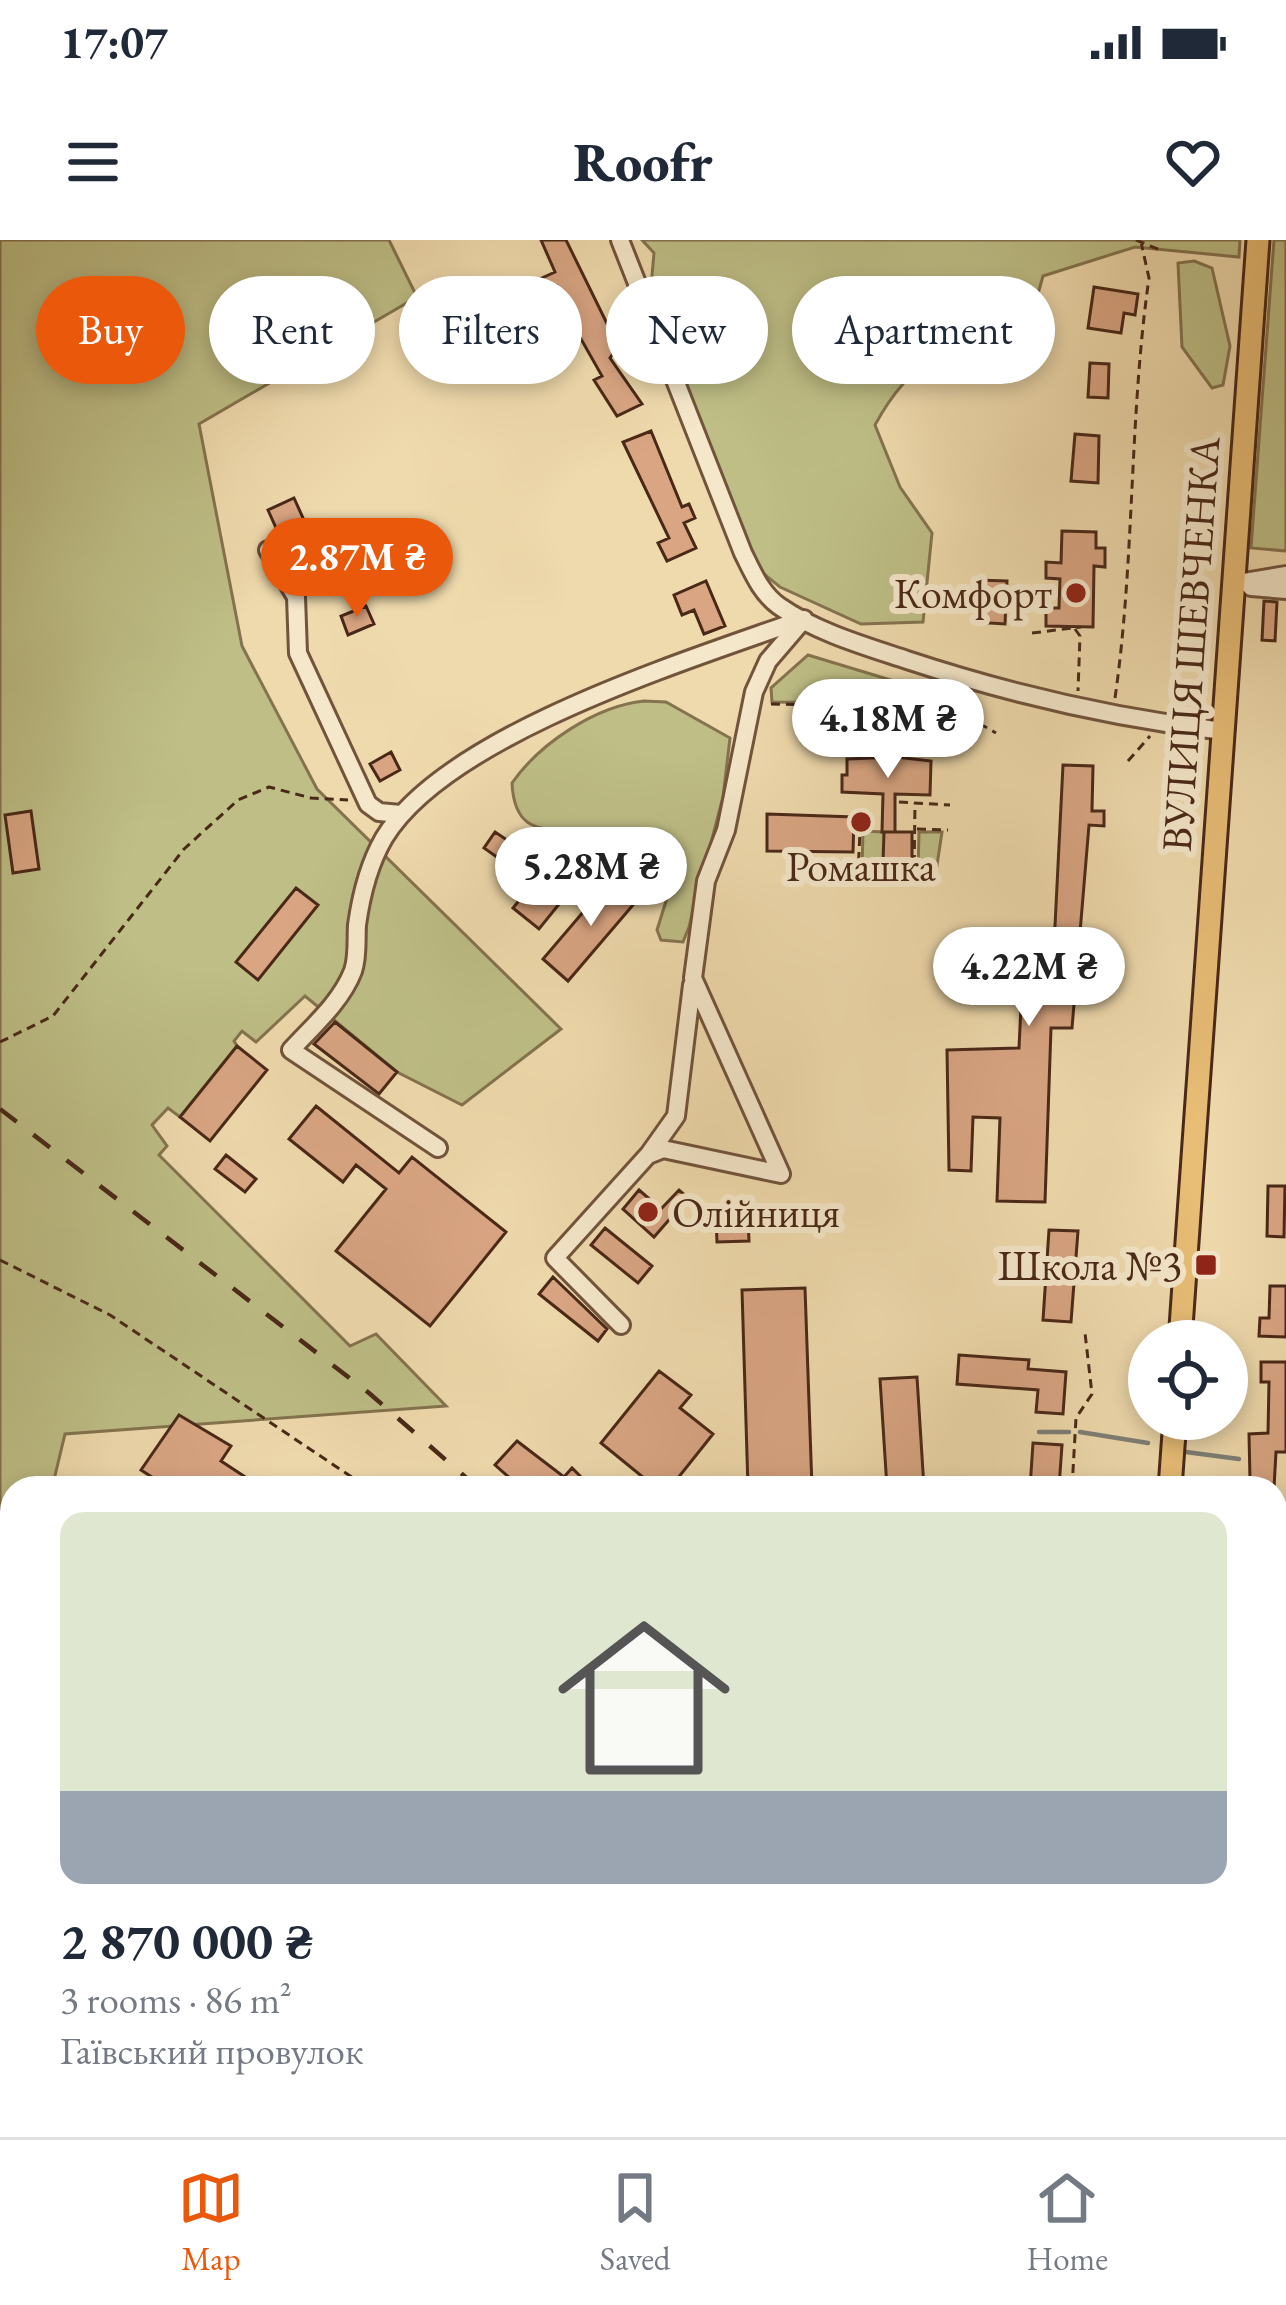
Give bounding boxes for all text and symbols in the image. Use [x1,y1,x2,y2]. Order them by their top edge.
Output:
text: 17:07 [60,13,168,71]
text: Roofr [573,127,713,197]
icon: menu [60,129,126,195]
icon: heart [1160,129,1226,195]
chip: Buy [36,276,185,384]
chip: Rent [209,276,375,384]
chip: Filters [399,276,582,384]
chip: New [606,276,768,384]
chip: Apartment [792,276,1055,384]
street label: ВУЛИЦЯ ШЕВЧЕНКА [1149,434,1232,853]
pin: 2.87M ₴ [246,518,468,620]
text: 2.87M ₴ [288,531,426,582]
place label: Комфорт [894,566,1052,621]
marker: Комфорт [1063,580,1089,606]
pin: 4.18M ₴ [777,679,999,781]
text: 4.18M ₴ [819,692,957,743]
marker: Ромашка [848,809,874,835]
pin: 5.28M ₴ [480,827,702,929]
place label: Ромашка [786,839,936,894]
text: 5.28M ₴ [522,840,660,891]
pin: 4.22M ₴ [918,927,1140,1029]
text: 4.22M ₴ [960,940,1098,991]
place label: Олійниця [672,1185,840,1240]
marker: Олійниця [635,1199,661,1225]
place label: Школа №3 [998,1238,1182,1293]
marker: Школа №3 [1193,1252,1219,1278]
map controls [1128,1320,1248,1440]
button: locate [1128,1320,1248,1440]
icon: home [536,1590,752,1806]
text: 2 870 000 ₴ [60,1908,313,1974]
text: 3 rooms · 86 m² [60,1974,292,2025]
text: Гаївський провулок [60,2025,364,2076]
tab: Map [178,2165,244,2280]
tab: Saved [600,2165,671,2280]
tab: Home [1026,2165,1108,2280]

